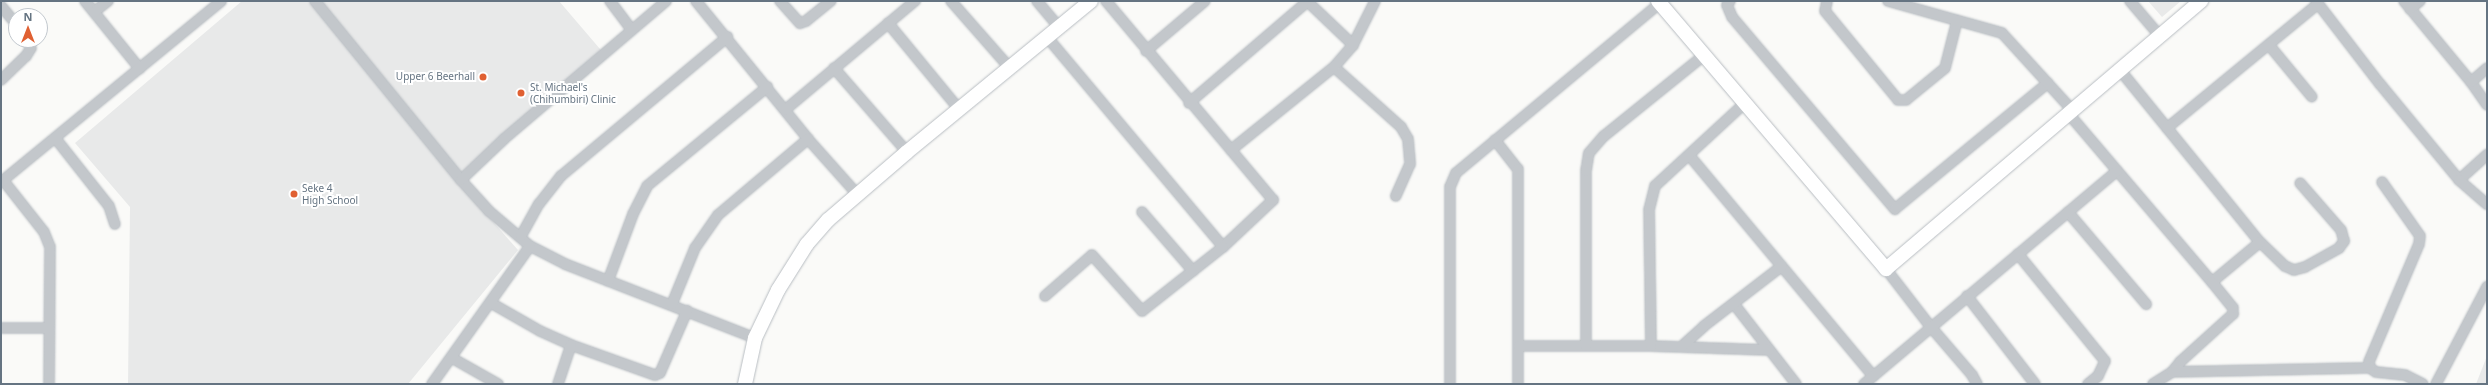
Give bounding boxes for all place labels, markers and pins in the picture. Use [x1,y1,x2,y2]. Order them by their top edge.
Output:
place label: Upper 6 Beerhall [396,71,475,83]
marker: Upper 6 Beerhall [478,72,488,82]
place label: St. Michael's (Chihumbiri) Clinic [530,81,616,104]
marker: St. Michael's (Chihumbiri) Clinic [515,87,527,99]
place label: Seke 4 High School [302,182,358,206]
marker: Seke 4 High School [289,189,299,199]

